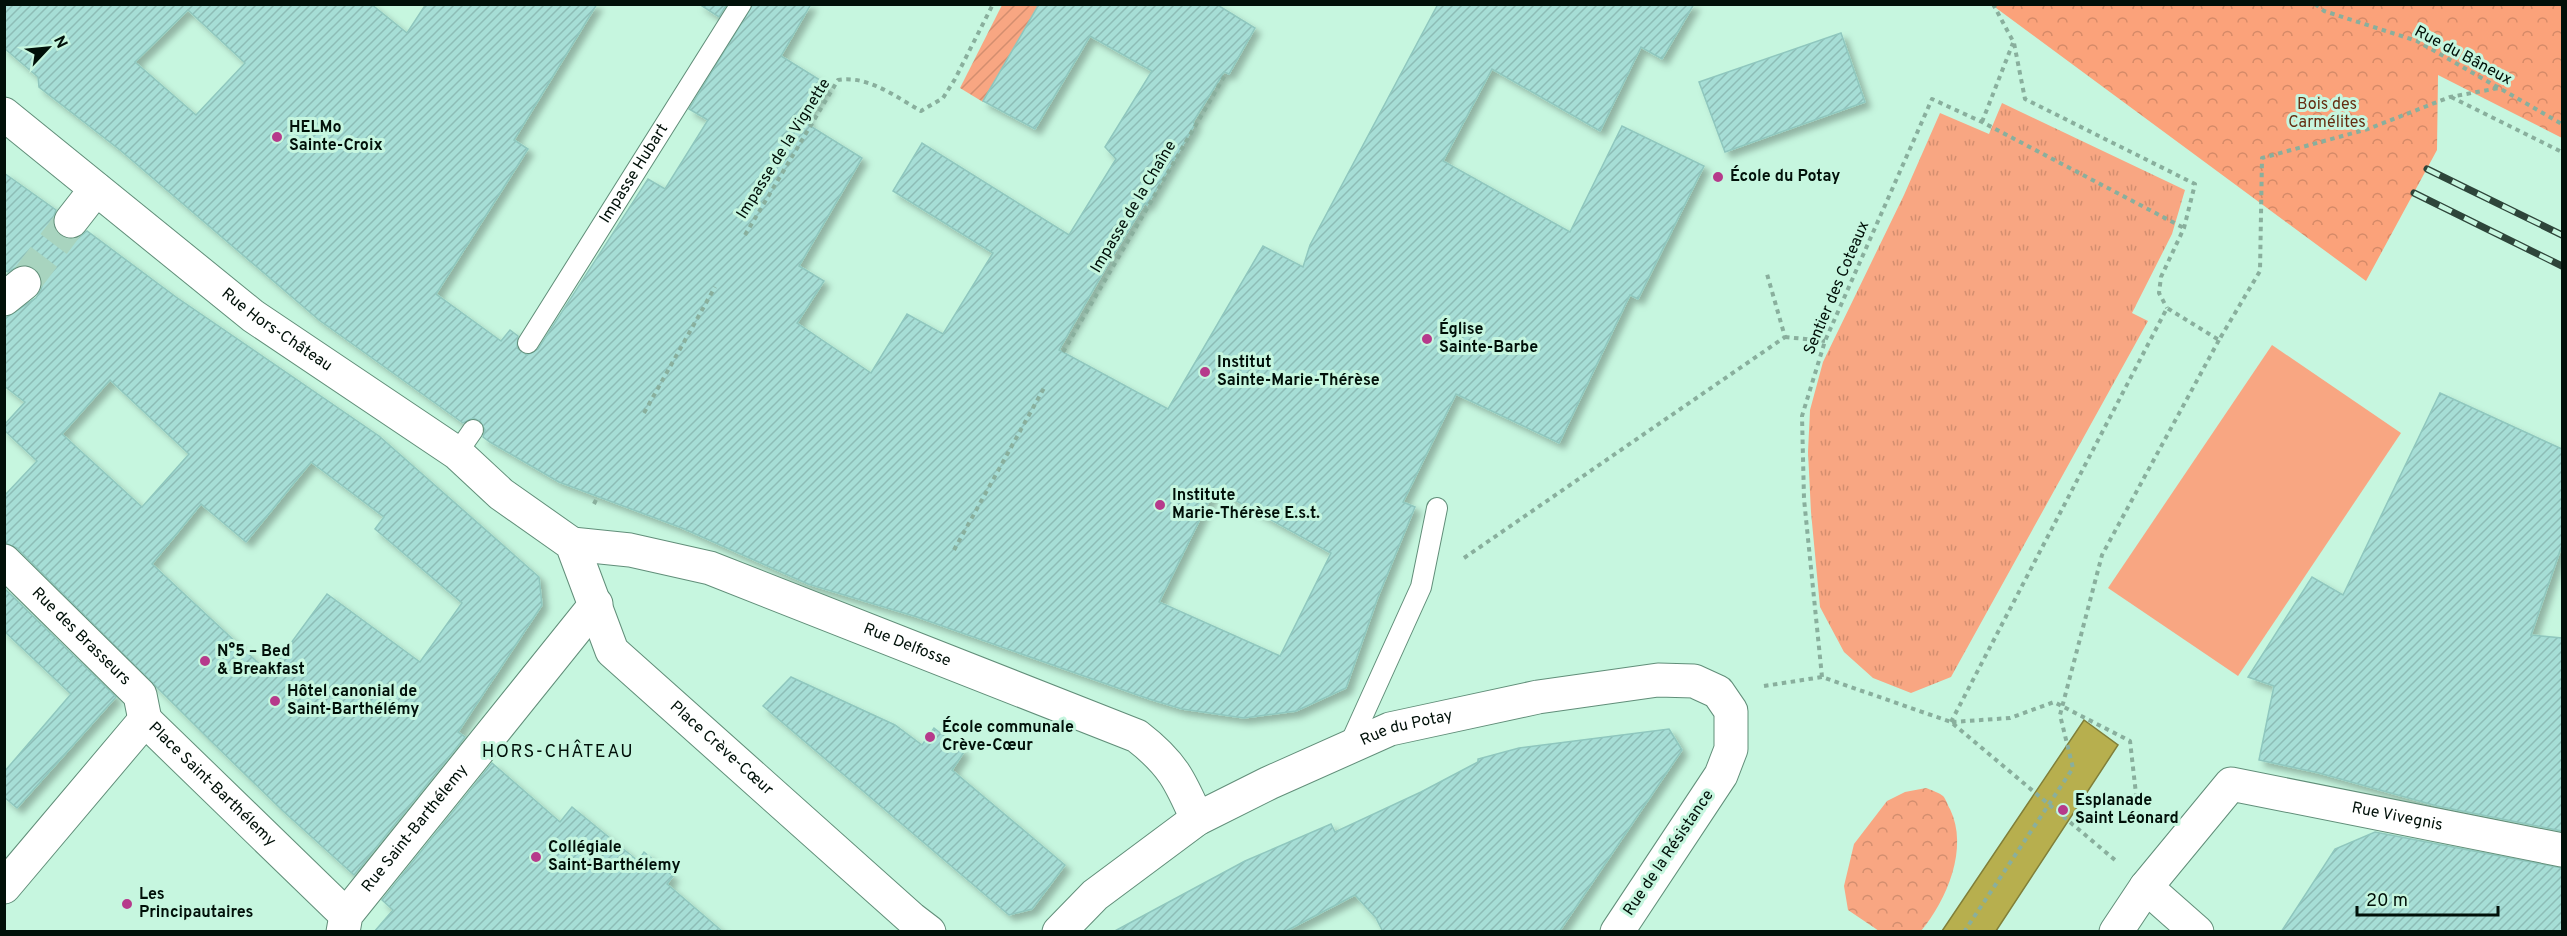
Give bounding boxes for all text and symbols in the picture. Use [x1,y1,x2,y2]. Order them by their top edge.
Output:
north arrow [18,18,78,78]
street label: Rue du Bâneux [2411,22,2515,90]
text: N [48,33,71,52]
street label: Impasse de la Vignette [733,75,835,223]
park label: Bois des Carmélites [2288,95,2366,133]
place label: HELMo Sainte-Croix [289,118,383,156]
street label: Impasse Hubart [596,120,673,227]
marker: HELMo Sainte-Croix [270,130,284,144]
street label: Impasse de la Chaîne [1087,137,1181,277]
place label: École du Potay [1730,165,1840,187]
marker: École du Potay [1711,170,1725,184]
street label: Sentier des Coteaux [1800,218,1874,358]
street label: Rue Hors-Château [217,284,336,376]
place label: Église Sainte-Barbe [1439,318,1538,358]
marker: Église Sainte-Barbe [1420,332,1434,346]
place label: Institut Sainte-Marie-Thérèse [1217,353,1380,391]
marker: Institut Sainte-Marie-Thérèse [1198,365,1212,379]
place label: Institute Marie-Thérèse E.s.t. [1172,486,1320,524]
marker: Institute Marie-Thérèse E.s.t. [1153,498,1167,512]
street label: Rue des Brasseurs [27,584,135,690]
street label: Rue Delfosse [860,619,954,672]
place label: N°5 – Bed & Breakfast [217,642,305,680]
marker: N°5 – Bed & Breakfast [198,654,212,668]
place label: Hôtel canonial de Saint-Barthélémy [287,682,419,720]
marker: Hôtel canonial de Saint-Barthélémy [268,694,282,708]
street label: Place Crève-Cœur [665,697,777,800]
street label: Rue du Potay [1357,706,1454,751]
place label: École communale Crève-Cœur [942,716,1074,756]
street label: Place Saint-Barthélemy [144,718,280,851]
marker: École communale Crève-Cœur [923,730,937,744]
district label: HORS-CHÂTEAU [482,739,634,764]
street label: Rue Saint-Barthélemy [358,761,473,897]
street label: Rue de la Résistance [1619,786,1719,920]
place label: Esplanade Saint Léonard [2075,791,2179,829]
street label: Rue Vivegnis [2350,798,2444,836]
marker: Esplanade Saint Léonard [2056,803,2070,817]
place label: Collégiale Saint-Barthélemy [548,838,681,876]
marker: Collégiale Saint-Barthélemy [529,850,543,864]
scale bar [2357,879,2498,917]
place label: Les Principautaires [139,885,253,923]
text: 20 m [2366,890,2408,913]
marker: Les Principautaires [120,897,134,911]

